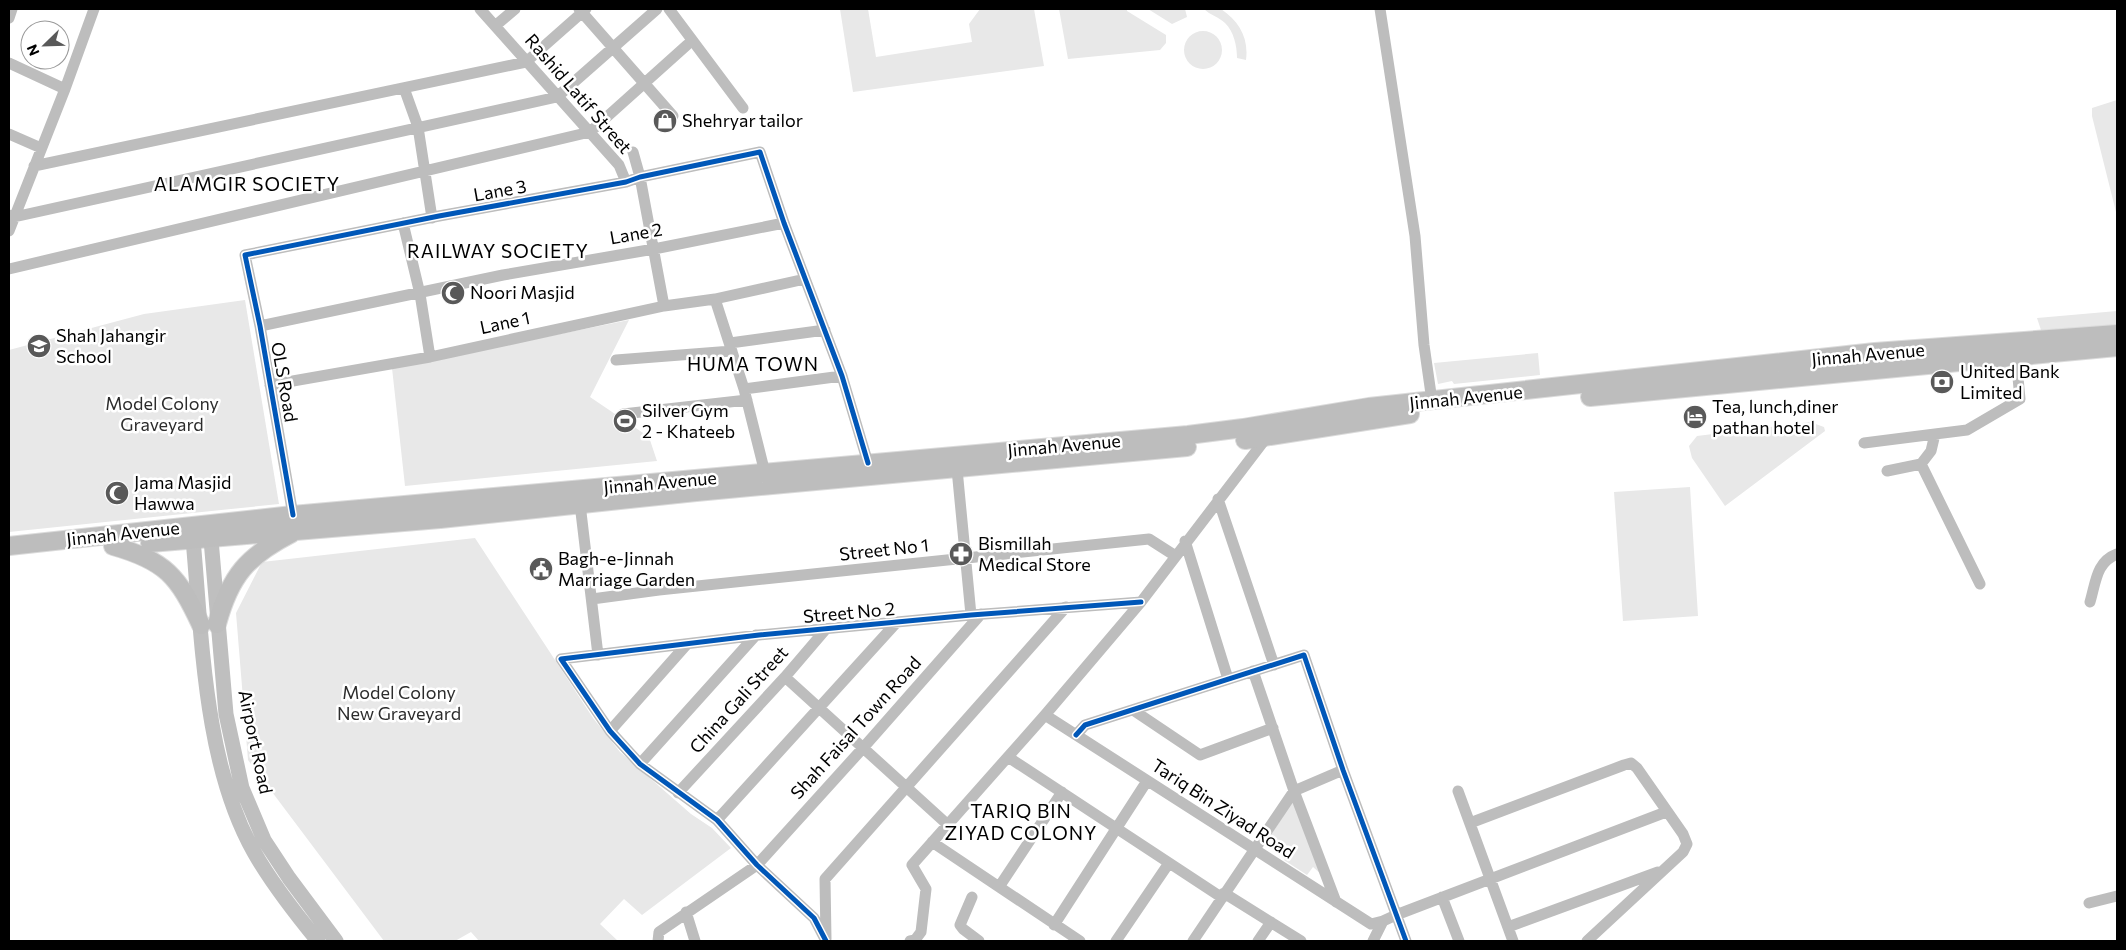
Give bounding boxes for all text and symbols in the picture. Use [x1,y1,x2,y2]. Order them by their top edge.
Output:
north arrow [20,20,70,70]
street label: Rashid Latif Street [521,29,637,158]
text: N [23,42,42,58]
shop icon: Shehryar tailor [652,108,678,134]
place label: Shehryar tailor [682,109,803,131]
district label: ALAMGIR SOCIETY [154,172,340,195]
street label: Lane 3 [472,175,528,205]
street label: Lane 2 [608,218,664,248]
district label: RAILWAY SOCIETY [407,239,589,262]
mosque icon: Noori Masjid [440,280,466,306]
place label: Noori Masjid [470,281,575,303]
street label: Lane 1 [478,306,532,338]
place label: Shah Jahangir School [56,324,166,367]
school or university icon: Shah Jahangir School [26,333,52,359]
street label: Jinnah Avenue [1810,338,1925,370]
street label: OLS Road [267,340,303,424]
district label: HUMA TOWN [687,352,819,375]
place label: United Bank Limited [1960,360,2060,403]
bank icon: United Bank Limited [1929,369,1955,395]
street label: Jinnah Avenue [1408,380,1524,414]
park label: Model Colony Graveyard [105,392,219,435]
place label: Tea, lunch,diner pathan hotel [1712,395,1839,438]
place label: Silver Gym 2 - Khateeb [642,399,735,442]
hotel icon: Tea, lunch,diner pathan hotel [1682,404,1708,430]
sports icon: Silver Gym 2 - Khateeb [612,408,638,434]
street label: Jinnah Avenue [1006,429,1121,461]
street label: Jinnah Avenue [602,466,717,498]
place label: Jama Masjid Hawwa [134,471,232,514]
mosque icon: Jama Masjid Hawwa [104,480,130,506]
street label: Jinnah Avenue [65,516,181,550]
place label: Bismillah Medical Store [978,532,1091,575]
street label: Street No 1 [838,533,930,565]
pharmacy icon: Bismillah Medical Store [948,541,974,567]
place label: Bagh-e-Jinnah Marriage Garden [558,547,695,590]
public building icon: Bagh-e-Jinnah Marriage Garden [528,556,554,582]
street label: Street No 2 [802,597,896,627]
street label: China Gali Street [684,641,792,757]
street label: Shah Faisal Town Road [785,651,925,803]
park label: Model Colony New Graveyard [337,681,461,724]
street label: Airport Road [234,688,278,796]
street label: Tariq Bin Ziyad Road [1148,754,1299,863]
district label: TARIQ BIN ZIYAD COLONY [945,799,1097,844]

